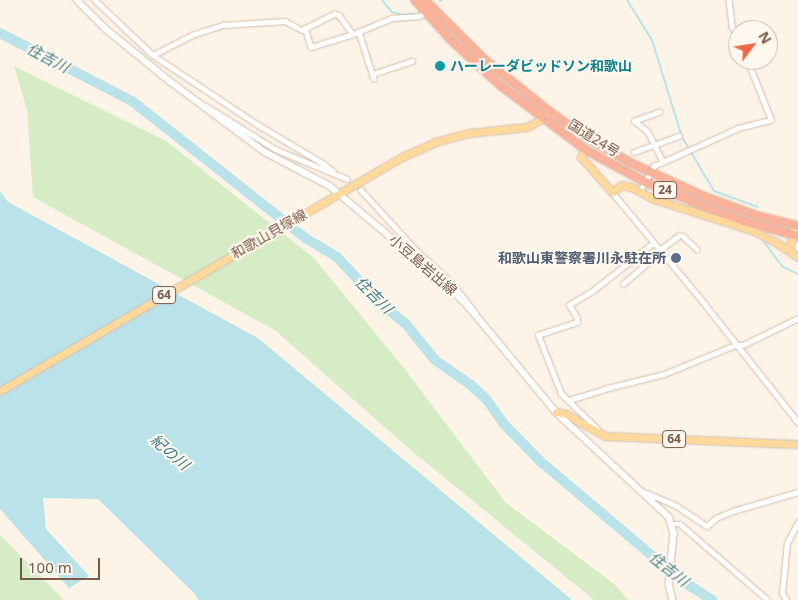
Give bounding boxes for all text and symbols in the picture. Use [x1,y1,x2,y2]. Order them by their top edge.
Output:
north arrow [728,20,778,70]
text: N [754,28,777,47]
water label: 住吉川 [24,39,72,77]
place label: ハーレーダビッドソン和歌山 [450,58,632,74]
marker: ハーレーダビッドソン和歌山 [434,60,446,72]
street label: 国道24号 [565,116,623,160]
road number: 24 [652,180,678,200]
street label: 和歌山貝塚線 [228,206,310,262]
street label: 小豆島岩出線 [386,231,460,299]
place label: 和歌山東警察署川永駐在所 [498,250,666,266]
marker: 和歌山東警察署川永駐在所 [670,252,682,264]
water label: 住吉川 [352,273,396,317]
road number: 64 [152,286,176,304]
road number: 64 [662,429,686,448]
water label: 紀の川 [147,430,193,474]
scale bar [22,548,102,580]
water label: 住吉川 [646,548,692,590]
text: 100 m [28,557,72,577]

